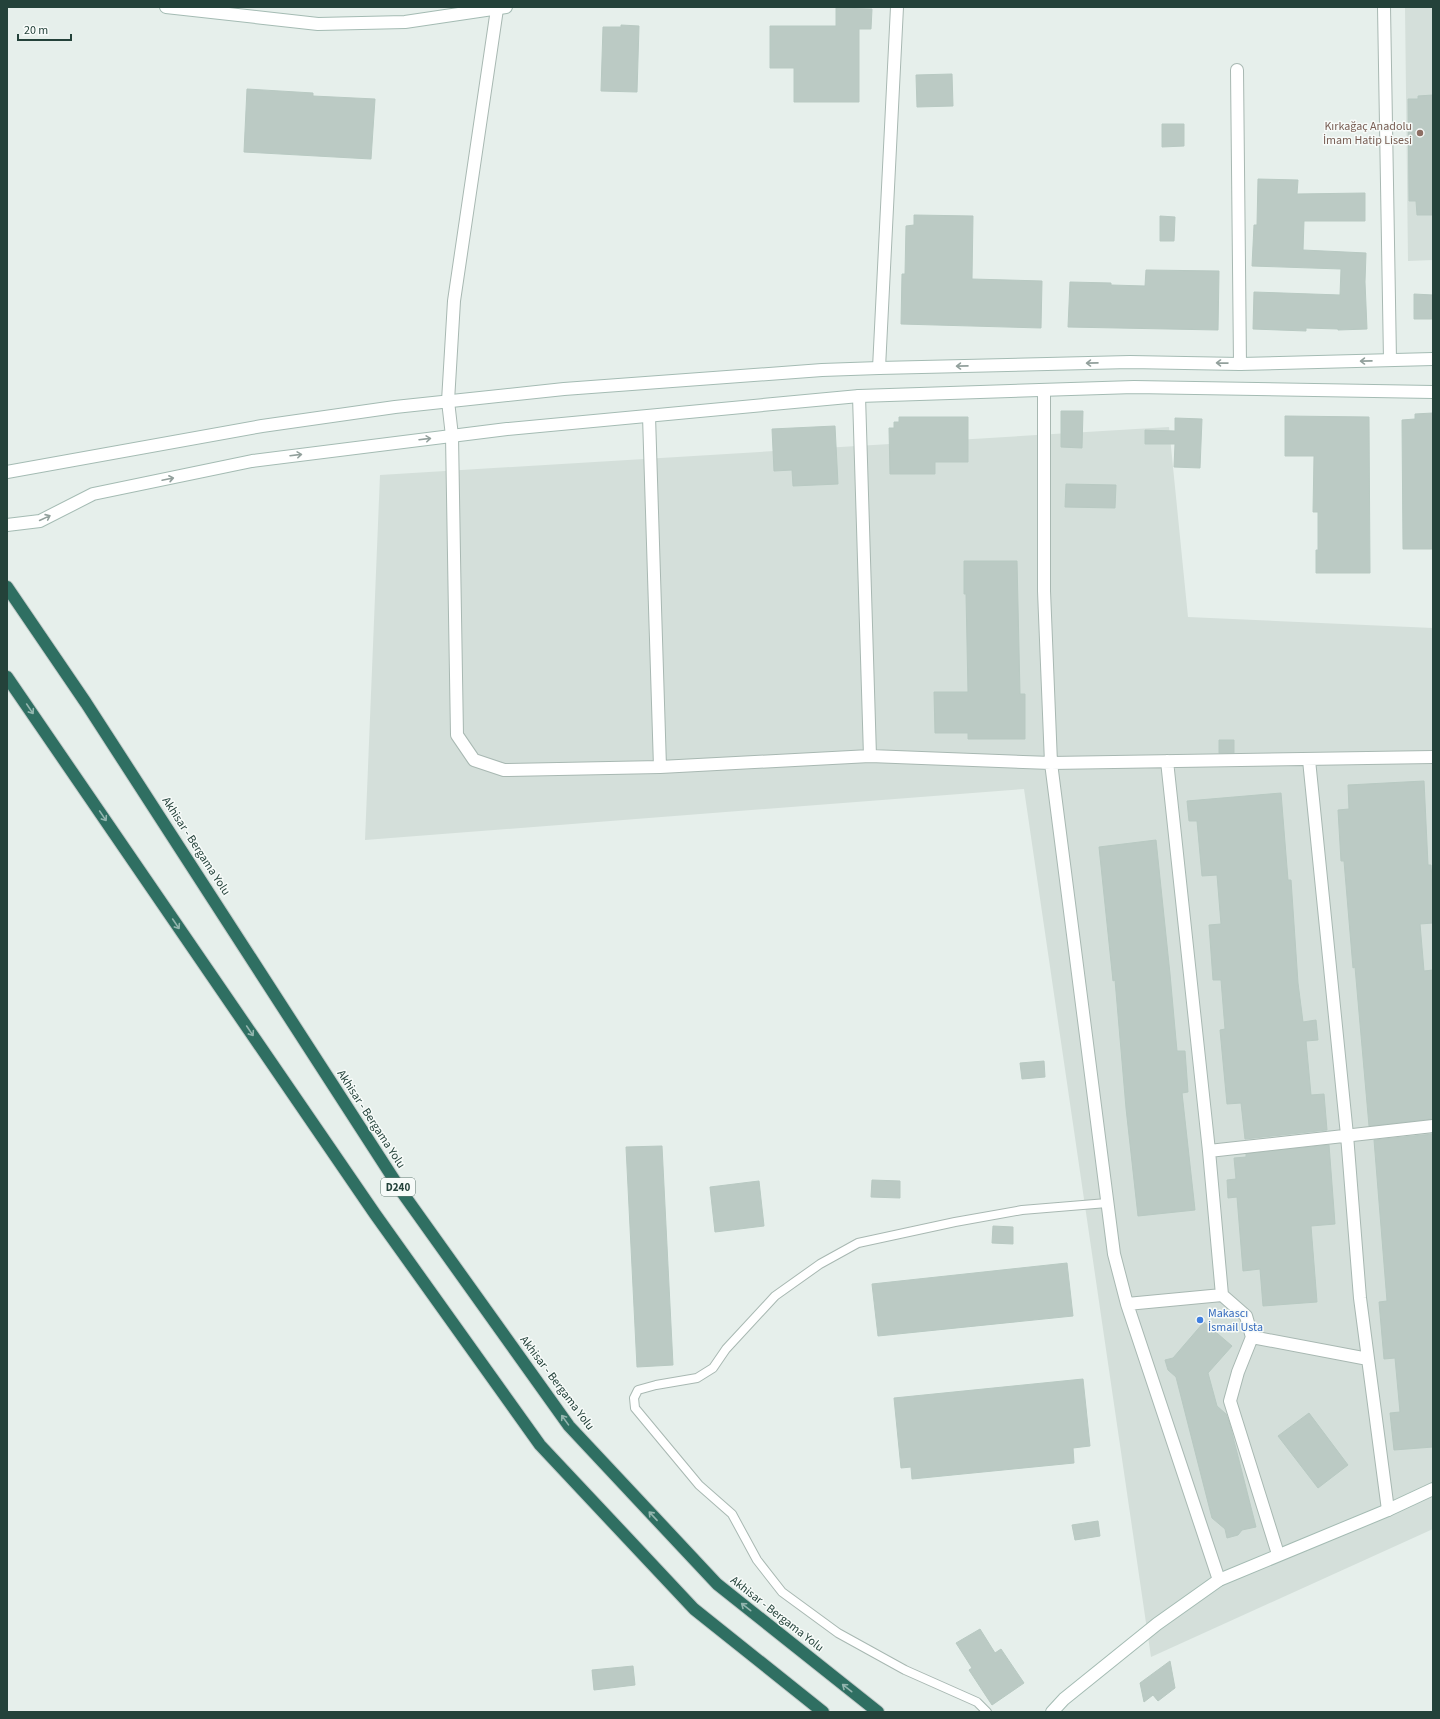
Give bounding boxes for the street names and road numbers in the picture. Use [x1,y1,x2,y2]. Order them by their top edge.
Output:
street label: Akhisar - Bergama Yolu [158,793,234,899]
street label: Akhisar - Bergama Yolu [333,1066,409,1172]
road number: D240 [381,1178,415,1196]
street label: Akhisar - Bergama Yolu [516,1332,598,1434]
street label: Akhisar - Bergama Yolu [727,1572,827,1656]

